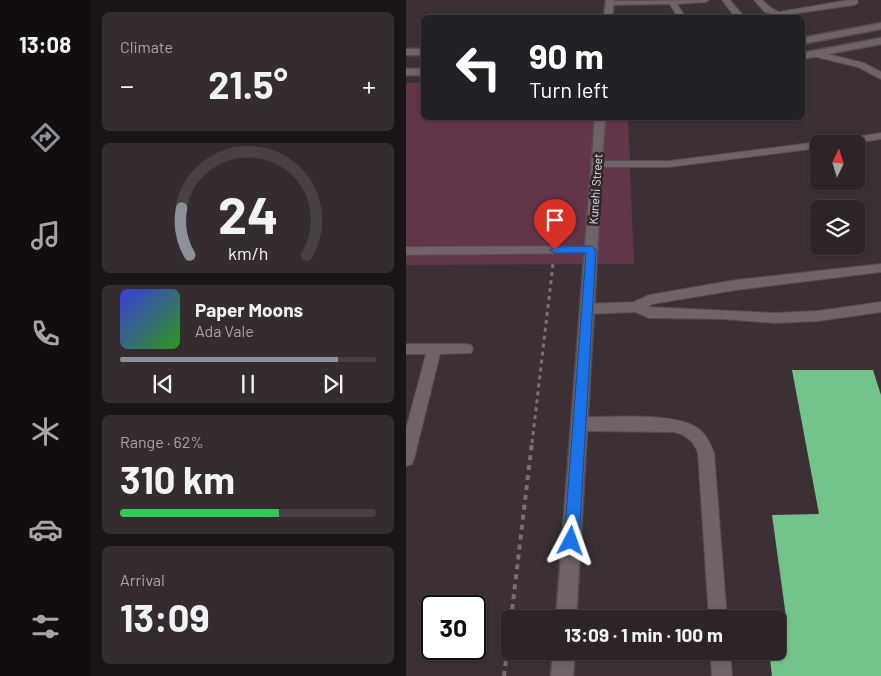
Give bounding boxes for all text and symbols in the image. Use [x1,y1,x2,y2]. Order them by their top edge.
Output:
text: 13:08 [19,31,71,57]
text: 90 m [529,34,604,76]
icon: left [446,35,511,100]
text: Climate [120,37,173,56]
text: 21.5° [208,61,288,107]
text: − [120,68,134,102]
text: + [362,68,376,102]
text: Turn left [529,76,609,102]
icon: directions [28,120,63,155]
north arrow [810,135,865,190]
map controls [810,135,865,255]
street label: Kunehi Street [586,153,604,225]
text: 24 [218,182,278,244]
pin [534,199,576,250]
button: layers [810,200,865,255]
icon: arrive [541,206,569,234]
icon: music [28,218,63,253]
text: km/h [228,242,268,264]
text: Paper Moons [195,298,303,321]
icon: phone [28,316,63,351]
text: Ada Vale [195,321,254,340]
icon: previous [149,370,177,398]
icon: pause [234,370,262,398]
icon: next [319,370,347,398]
icon: climate [28,414,63,449]
text: Range · 62% [120,432,204,451]
text: 310 km [120,456,235,502]
icon: car [28,512,63,547]
position arrow [544,514,596,566]
text: Arrival [120,570,165,589]
text: 13:09 [120,594,210,640]
speed limit sign: 30 [421,595,486,660]
icon: filters [28,609,63,644]
text: 13:09 · 1 min · 100 m [564,623,723,646]

